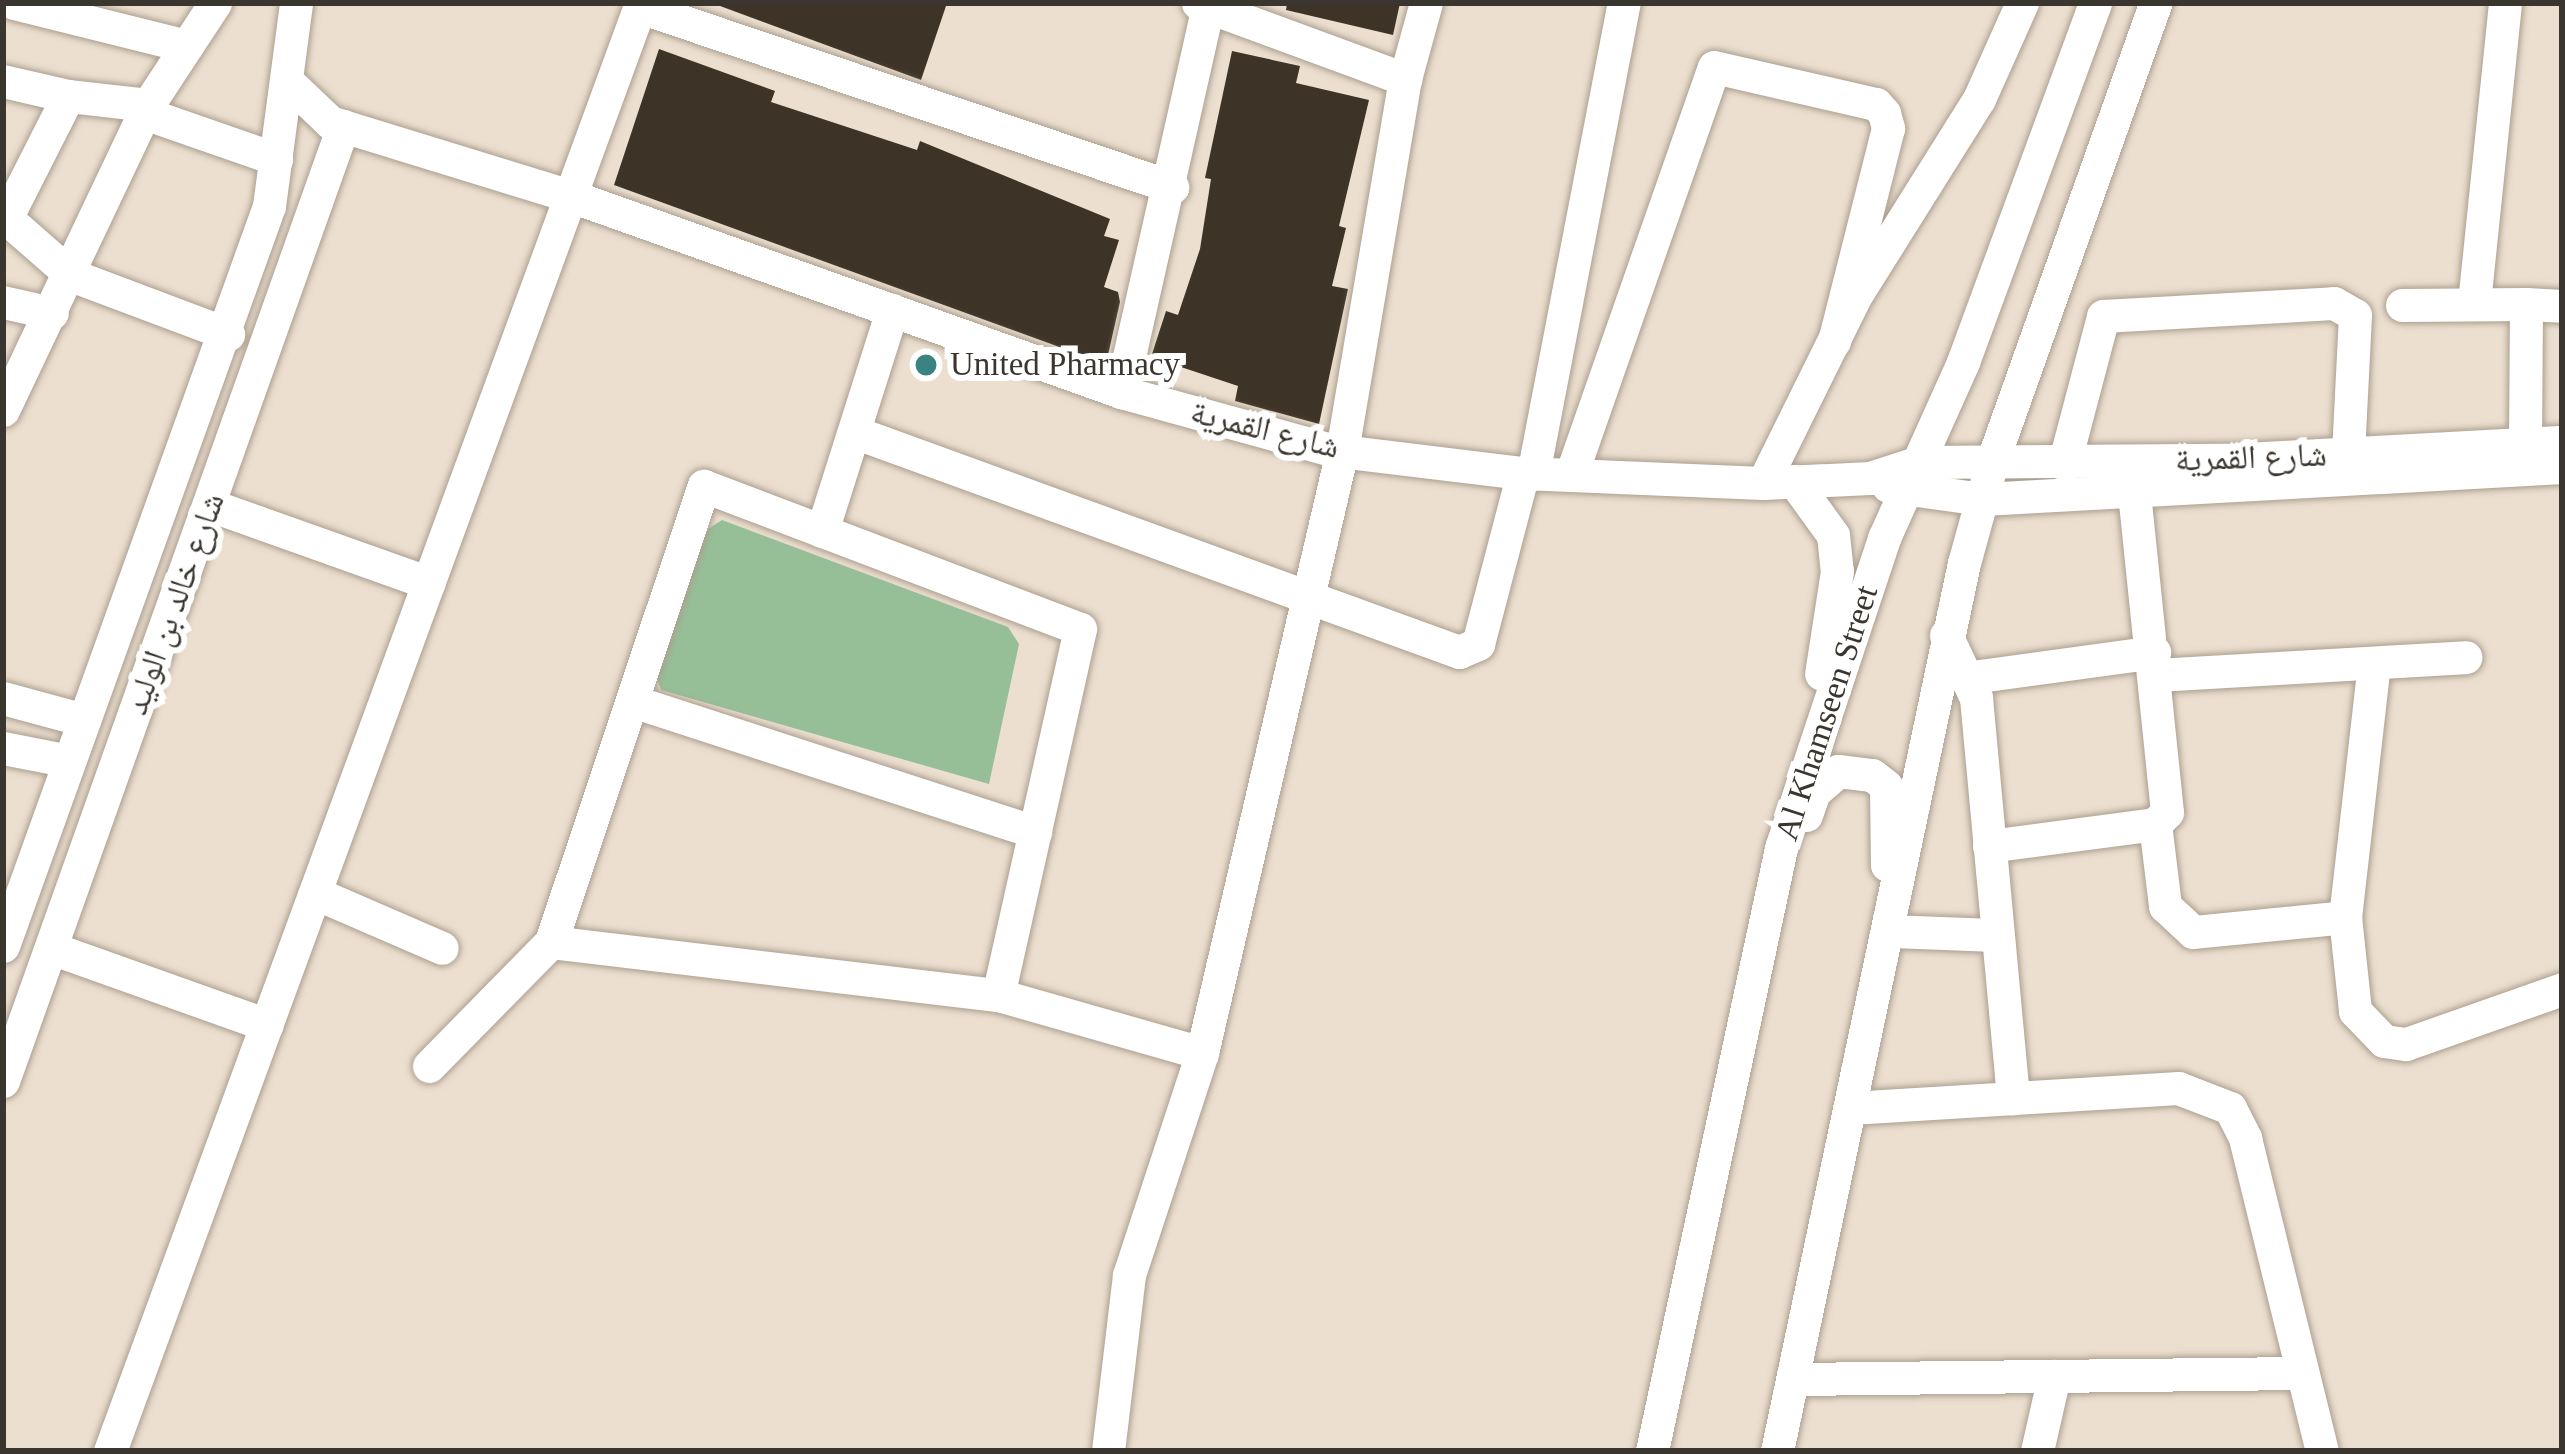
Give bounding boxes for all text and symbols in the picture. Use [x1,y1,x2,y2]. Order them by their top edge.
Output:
place label: United Pharmacy [950,345,1180,385]
marker: United Pharmacy [913,352,939,378]
street label: شارع القمرية [1187,392,1343,468]
street label: شارع القمرية [2174,436,2328,480]
street label: شارع خالد بن الوليد [117,488,233,720]
street label: Al Khamseen Street [1767,581,1887,845]

